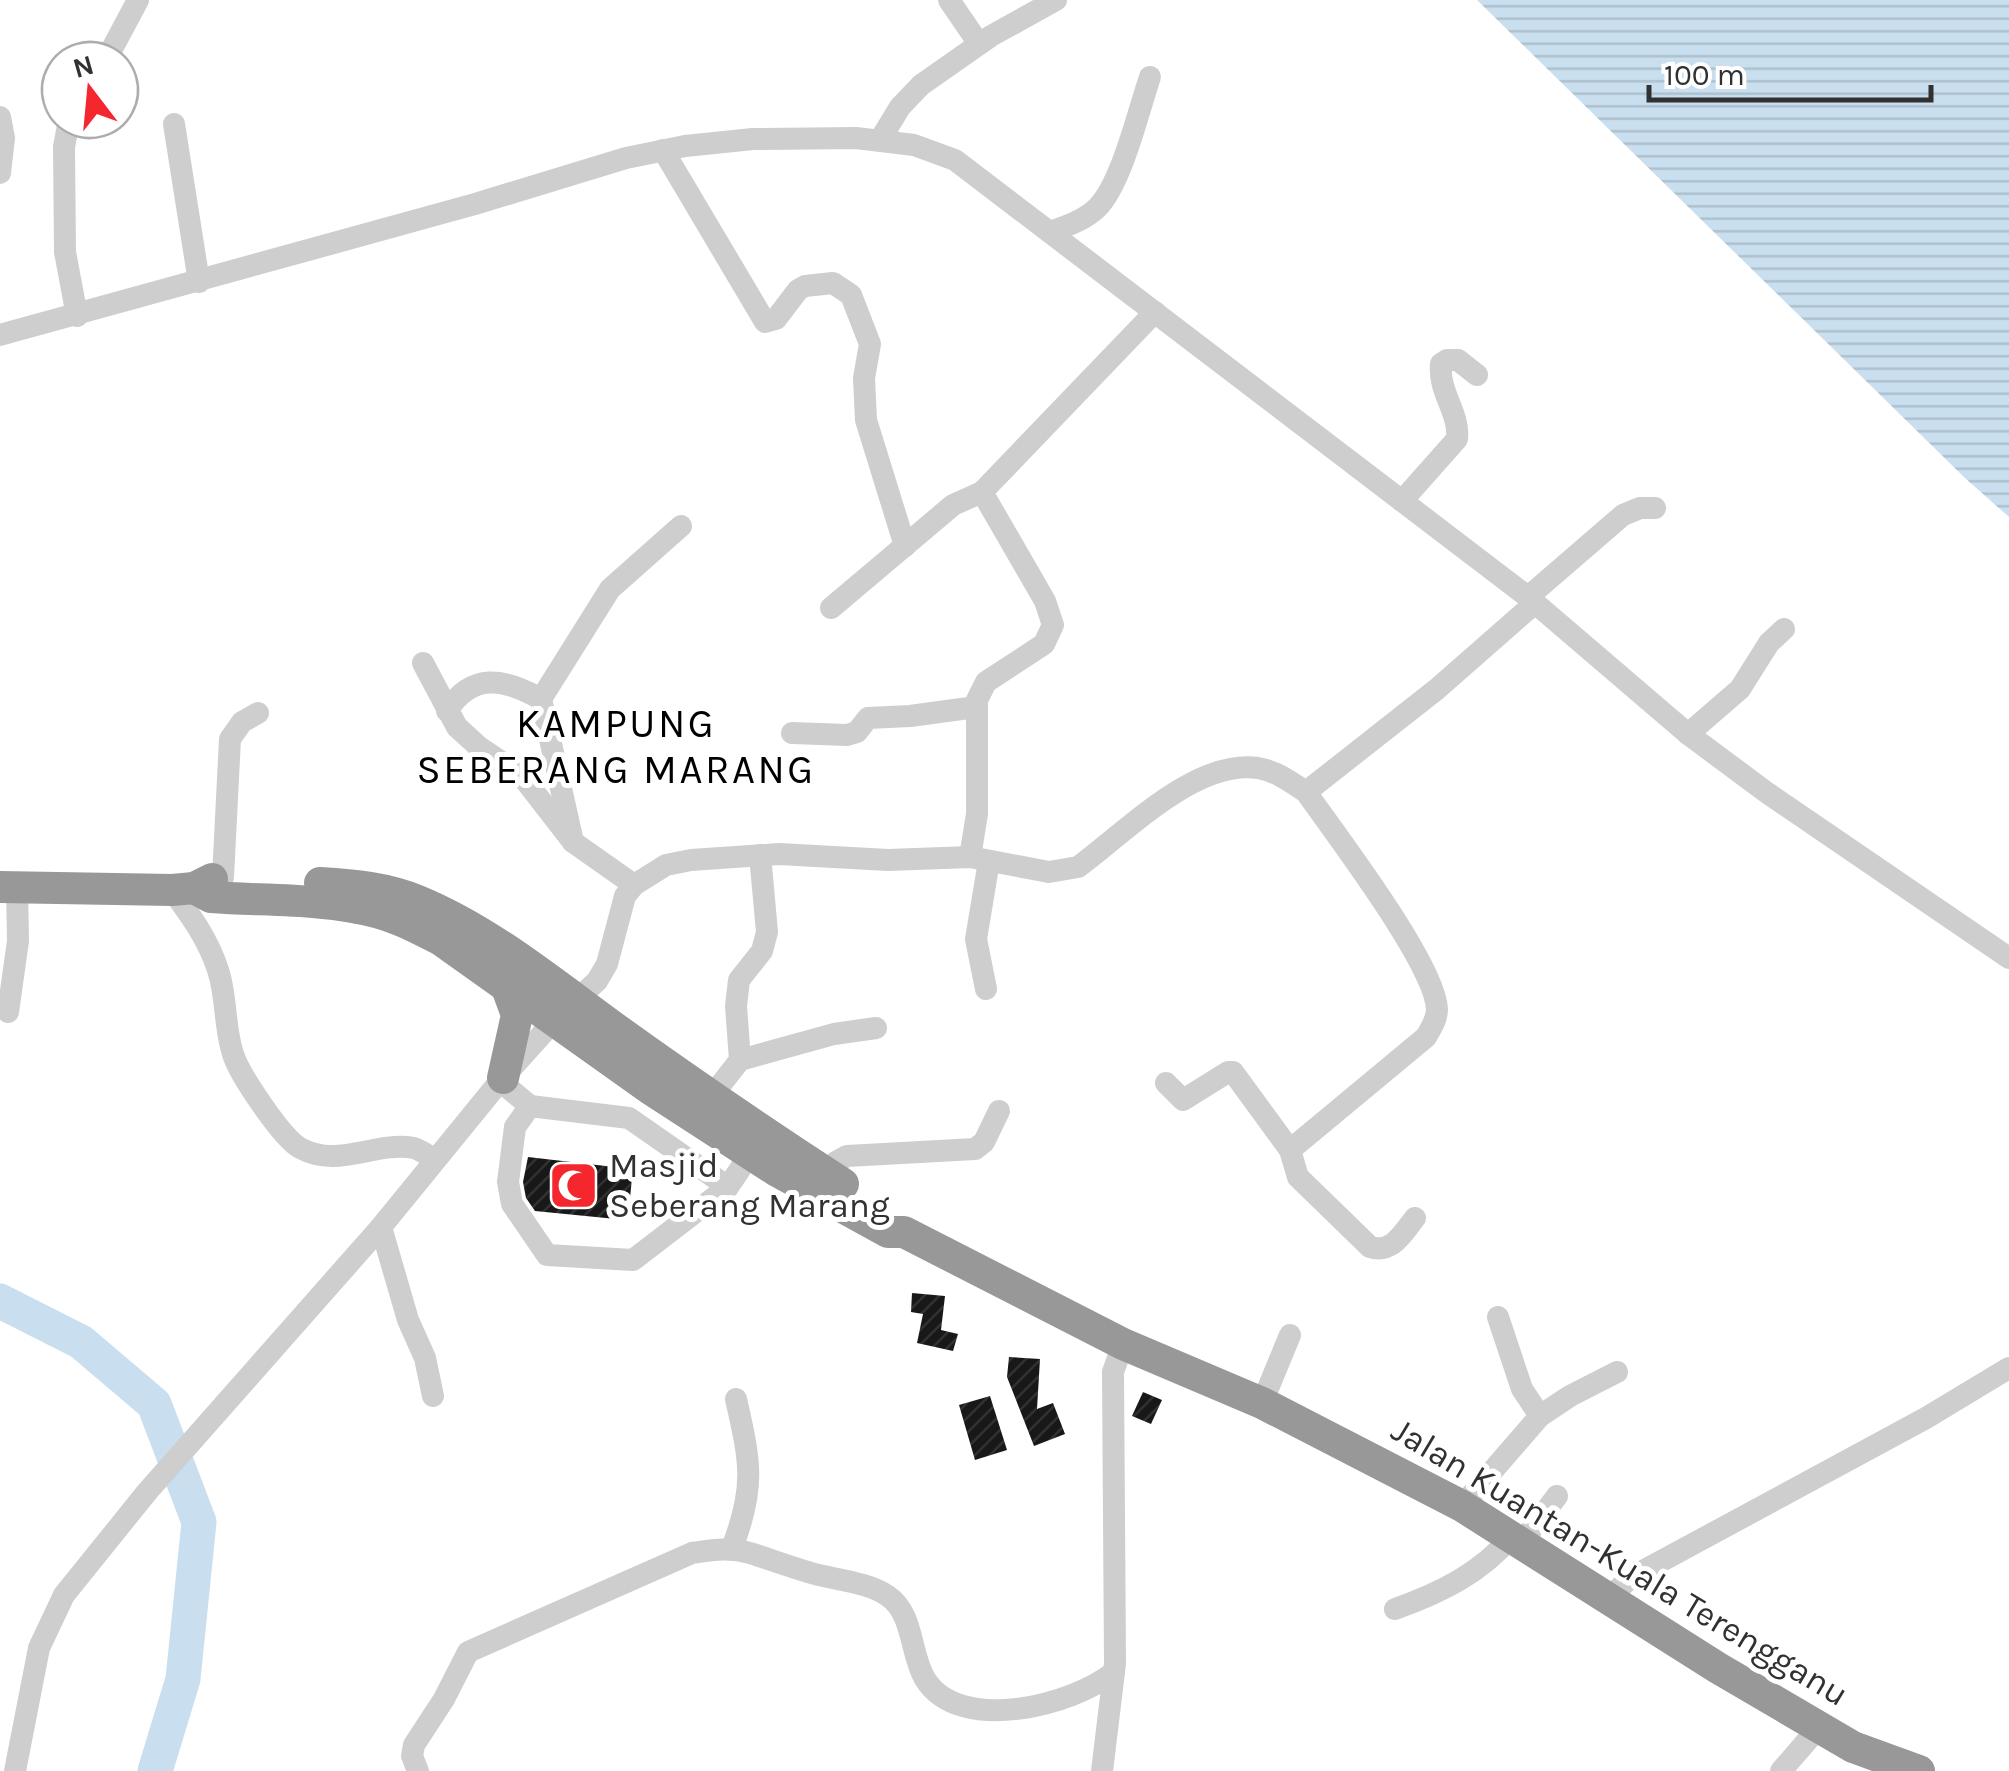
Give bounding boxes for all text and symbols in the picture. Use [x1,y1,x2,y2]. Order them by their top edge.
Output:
north arrow [40,40,140,140]
scale bar [1649,40,1932,102]
text: N [69,48,97,85]
text: 100 m [1664,57,1745,93]
district label: KAMPUNG SEBERANG MARANG [416,700,816,793]
place label: Masjid Seberang Marang [609,1145,890,1226]
mosque icon: Masjid Seberang Marang [548,1159,600,1211]
street label: Jalan Kuantan-Kuala Terengganu [1384,1409,1856,1715]

